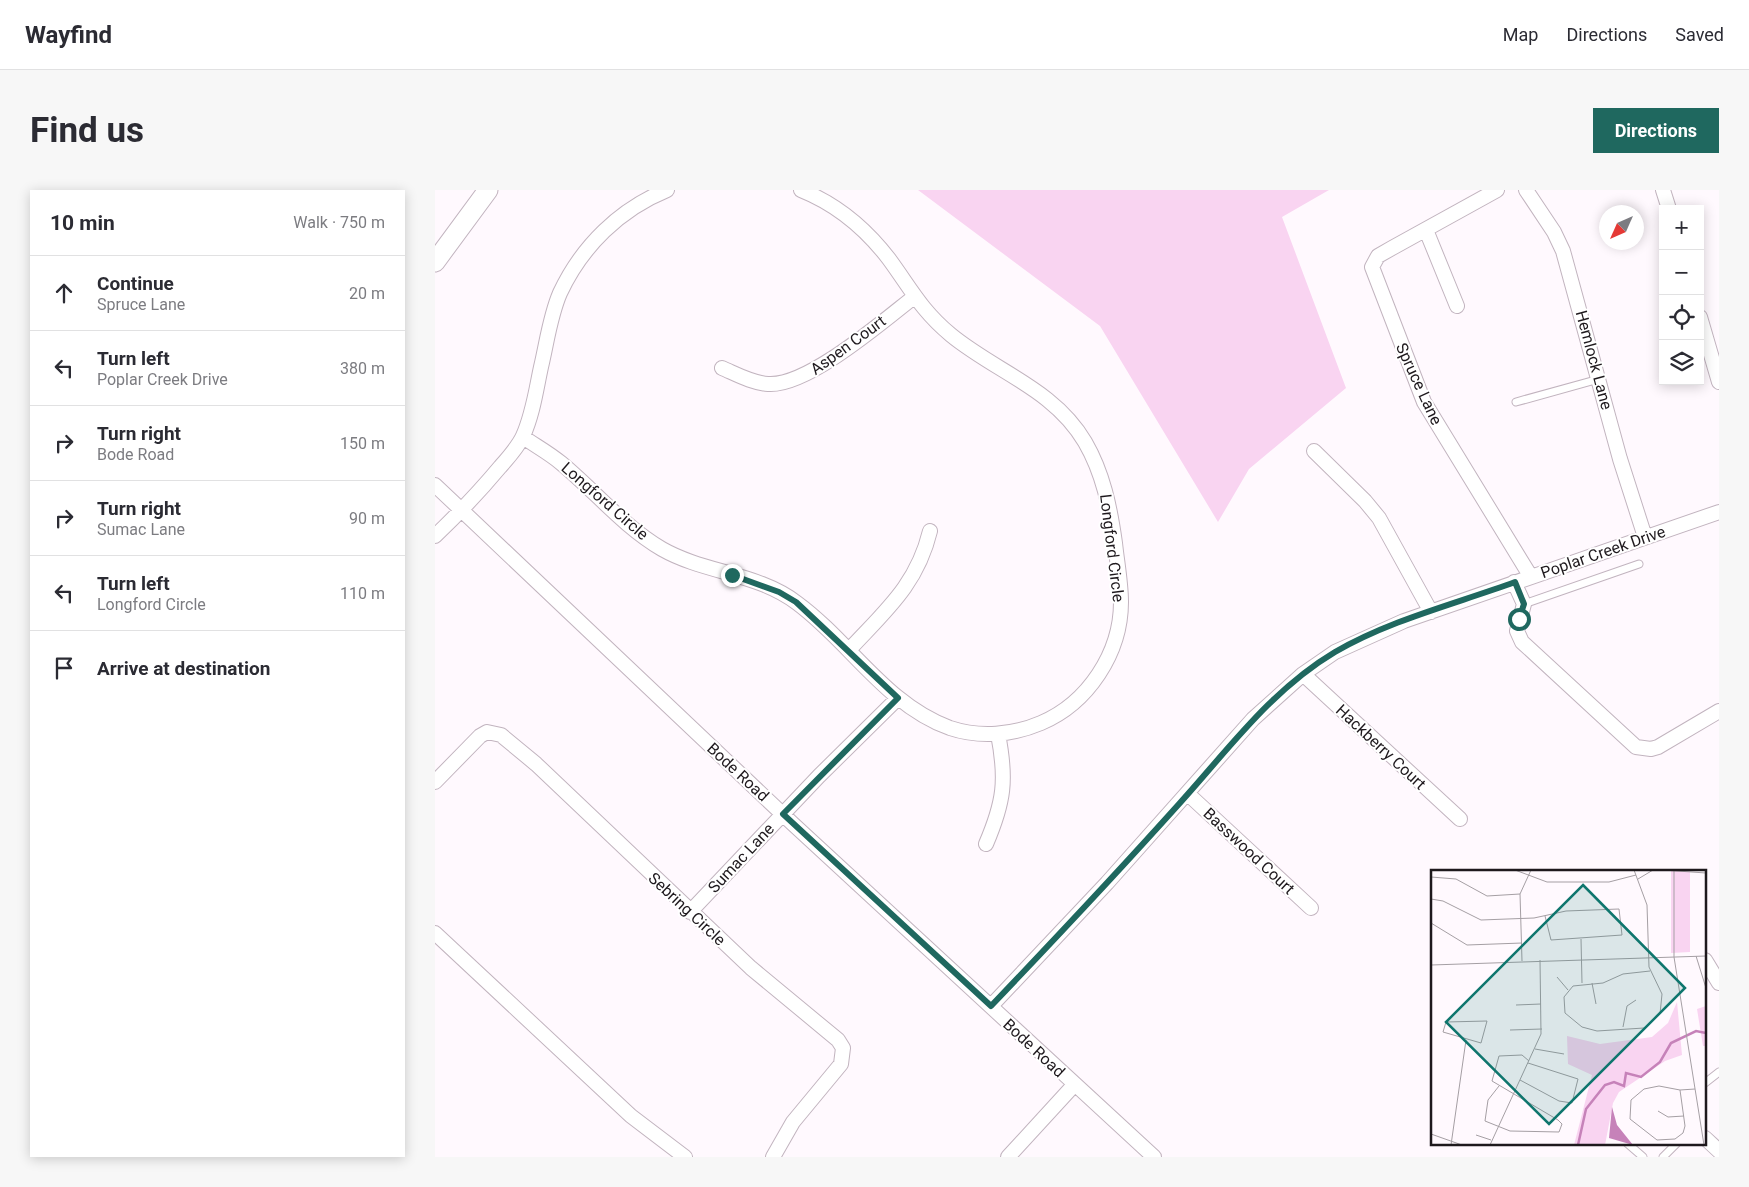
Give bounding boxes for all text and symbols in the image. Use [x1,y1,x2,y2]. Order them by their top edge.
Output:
text: Wayfind [25,21,112,49]
text: Map [1503,24,1538,45]
text: Directions [1566,24,1647,45]
text: Saved [1675,24,1724,45]
button: Directions [1593,108,1719,153]
text: Find us [30,110,144,151]
north arrow [1599,205,1644,250]
map controls [1659,205,1704,385]
button: + [1659,205,1704,250]
text: 10 min [50,211,115,235]
text: Walk · 750 m [293,213,385,232]
button: − [1659,250,1704,295]
text: Continue [97,272,174,295]
icon: ahead [50,279,78,307]
text: 20 m [349,284,385,303]
text: Spruce Lane [97,295,185,314]
button: locate [1659,295,1704,340]
street label: Hemlock Lane [1572,308,1616,412]
street label: Aspen Court [807,311,889,379]
street label: Spruce Lane [1392,340,1446,428]
button: layers [1659,340,1704,385]
text: Turn left [97,347,170,370]
icon: left [50,354,78,382]
text: 380 m [340,359,385,378]
text: Poplar Creek Drive [97,370,228,389]
text: Turn right [97,422,181,445]
icon: right [50,429,78,457]
text: 150 m [340,434,385,453]
text: Bode Road [97,445,174,464]
street label: Longford Circle [558,458,652,544]
street label: Longford Circle [1096,493,1128,603]
text: Turn right [97,497,181,520]
icon: right [50,504,78,532]
text: 90 m [349,509,385,528]
text: Sumac Lane [97,520,185,539]
street label: Poplar Creek Drive [1538,522,1668,582]
route end [721,564,744,587]
text: Turn left [97,572,170,595]
icon: left [50,579,78,607]
text: 110 m [340,584,385,603]
text: Longford Circle [97,595,206,614]
route start [1508,608,1531,631]
icon: arrive [50,654,78,682]
text: Arrive at destination [97,657,270,680]
street label: Hackberry Court [1332,700,1430,794]
street label: Bode Road [703,739,773,805]
street label: Basswood Court [1199,804,1299,898]
street label: Sumac Lane [704,819,778,897]
street label: Sebring Circle [645,868,729,950]
inset map [1431,870,1707,1144]
street label: Bode Road [999,1015,1069,1081]

